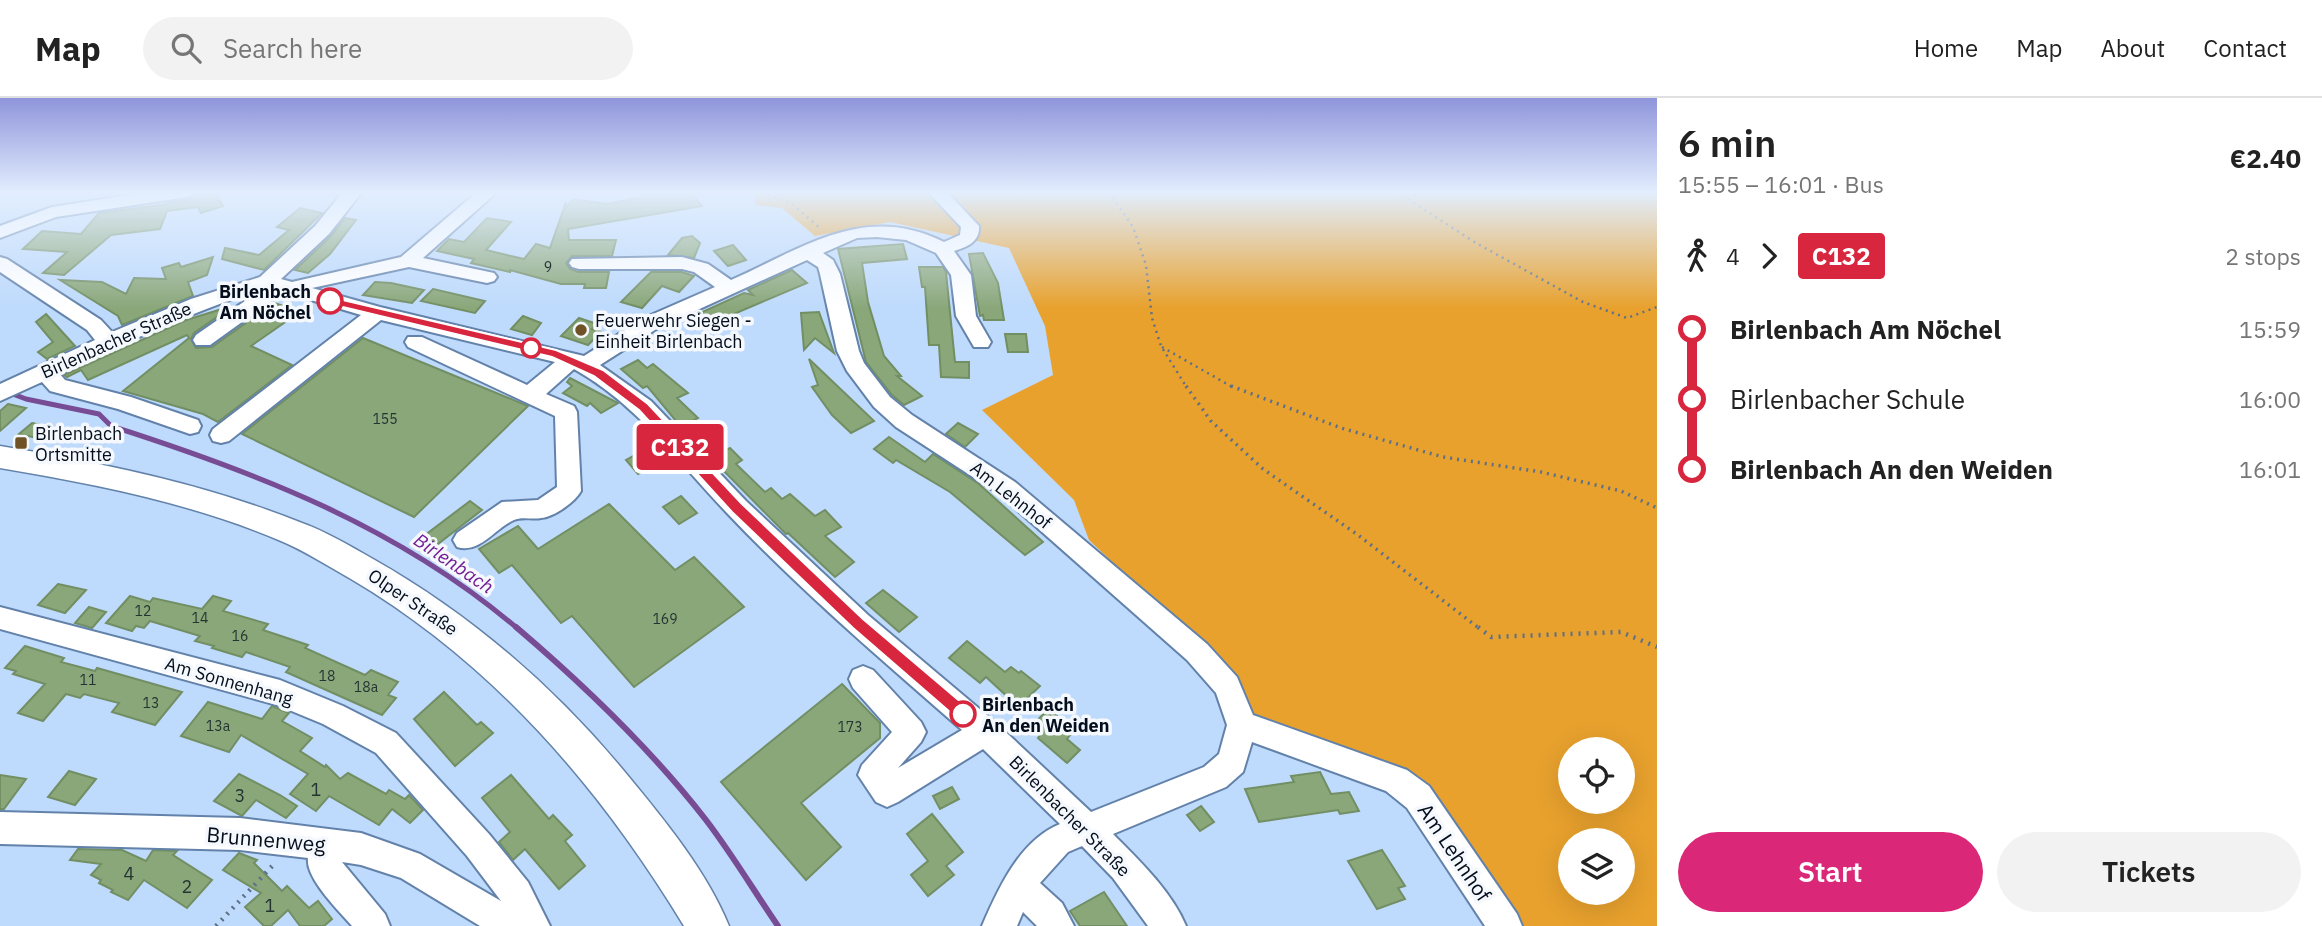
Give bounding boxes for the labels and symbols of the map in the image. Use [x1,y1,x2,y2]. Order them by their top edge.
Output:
house number: 9 [544,258,552,276]
place label: Birlenbach Am Nöchel [219,280,312,324]
marker: Birlenbach Am Nöchel [317,288,343,314]
street label: Birlenbacher Straße [37,296,195,384]
place label: Feuerwehr Siegen - Einheit Birlenbach [595,309,752,353]
marker: Feuerwehr Siegen - Einheit Birlenbach [573,322,589,338]
unlabelled marker [521,338,541,358]
house number: 155 [372,410,398,428]
place label: Birlenbach Ortsmitte [35,422,122,466]
line badge: C132 [631,424,729,470]
marker: Birlenbach Ortsmitte [13,435,29,451]
street label: Am Lehnhof [966,456,1056,534]
water label: Birlenbach [409,528,499,598]
street label: Olper Straße [364,564,462,640]
house number: 12 [135,602,151,620]
house number: 14 [192,609,208,627]
house number: 169 [652,610,678,628]
house number: 16 [232,627,248,645]
street label: Am Sonnenhang [162,652,296,710]
house number: 18 [319,667,335,685]
house number: 11 [80,671,96,689]
house number: 18a [354,678,379,696]
place label: Birlenbach An den Weiden [982,693,1109,737]
house number: 13 [143,694,159,712]
marker: Birlenbach An den Weiden [950,701,976,727]
house number: 13a [206,717,231,735]
house number: 173 [837,718,863,736]
street label: Birlenbacher Straße [1004,750,1136,882]
house number: 1 [311,778,321,801]
house number: 3 [235,784,245,807]
street label: Am Lehnhof [1412,797,1498,907]
street label: Brunnenweg [205,820,327,858]
house number: 4 [124,862,135,885]
house number: 2 [182,875,192,898]
house number: 1 [265,894,275,917]

